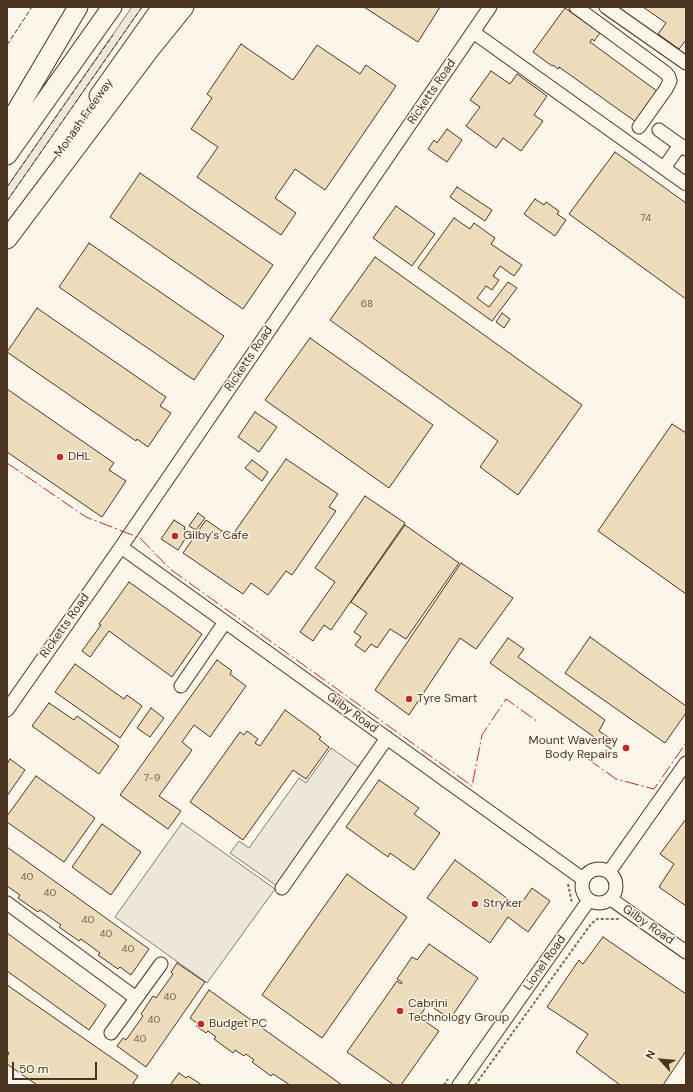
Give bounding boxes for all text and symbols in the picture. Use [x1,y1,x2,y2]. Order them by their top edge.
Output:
street label: Ricketts Road [405,57,459,127]
street label: Monash Freeway [52,76,116,160]
house number: 74 [641,212,651,224]
house number: 68 [361,298,373,310]
street label: Ricketts Road [222,324,276,394]
place label: DHL [68,450,91,464]
marker: DHL [55,452,65,462]
place label: Gilby's Cafe [183,529,248,543]
marker: Gilby's Cafe [170,531,180,541]
street label: Ricketts Road [37,591,93,661]
street label: Gilby Road [324,690,380,736]
place label: Tyre Smart [417,692,477,706]
marker: Tyre Smart [404,694,414,704]
place label: Mount Waverley Body Repairs [529,734,618,762]
marker: Mount Waverley Body Repairs [621,743,631,753]
house number: 7-9 [144,772,160,784]
house number: 40 [21,871,33,883]
house number: 40 [44,887,56,899]
place label: Stryker [483,897,523,911]
marker: Stryker [470,899,480,909]
street label: Gilby Road [620,902,676,948]
house number: 40 [82,914,94,926]
house number: 40 [100,928,112,940]
street label: Lionel Road [521,933,569,993]
house number: 40 [122,943,134,955]
house number: 40 [164,991,176,1003]
place label: Cabrini Technology Group [408,997,509,1025]
marker: Cabrini Technology Group [395,1006,405,1016]
house number: 40 [148,1014,160,1026]
place label: Budget PC [209,1017,267,1031]
marker: Budget PC [196,1019,206,1029]
house number: 40 [134,1033,146,1045]
north arrow [641,1040,681,1080]
text: N [642,1048,658,1061]
scale bar [14,1054,99,1080]
text: 50 m [19,1061,48,1077]

